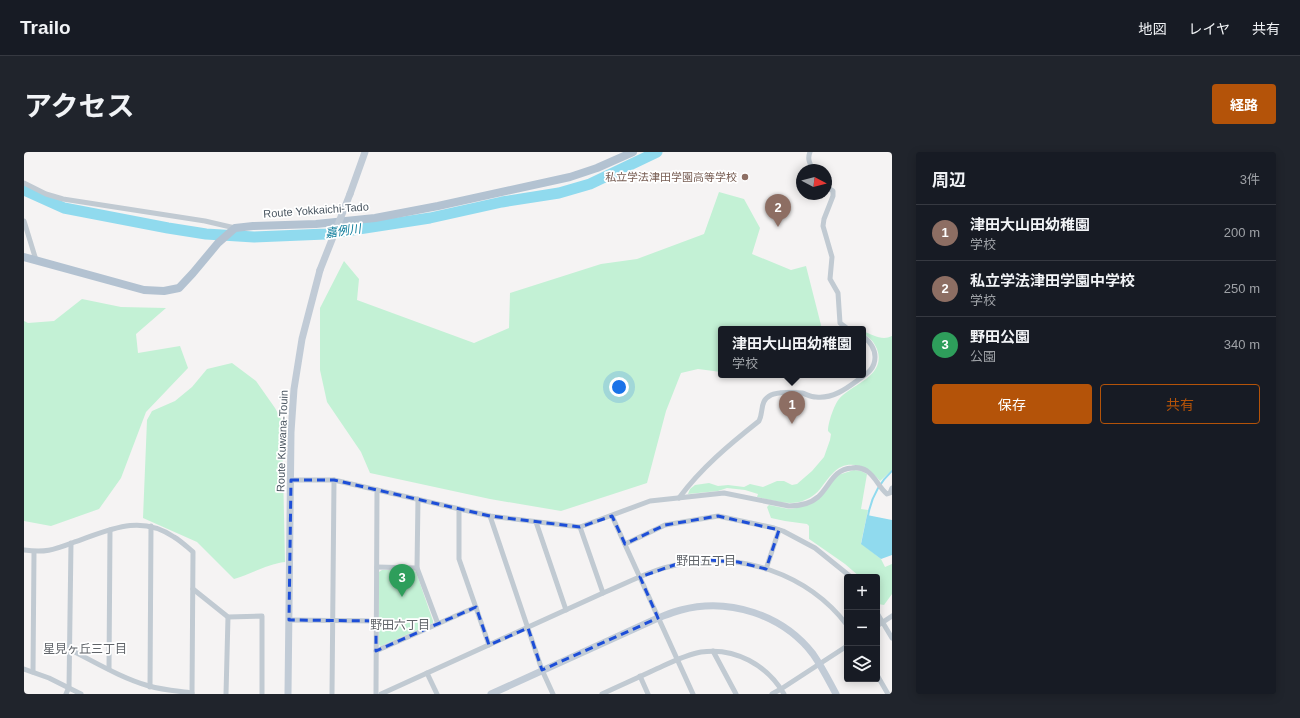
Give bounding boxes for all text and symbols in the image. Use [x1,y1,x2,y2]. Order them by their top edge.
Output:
text: Trailo [20,17,71,38]
text: 地図 [1138,21,1166,37]
text: レイヤ [1188,21,1230,37]
text: 共有 [1252,21,1280,37]
button: 経路 [1212,84,1276,124]
text: アクセス [24,91,135,122]
north arrow [796,164,832,200]
place label: 私立学法津田学園高等学校 [605,171,737,183]
text: 周辺 [932,171,966,190]
marker: 私立学法津田学園高等学校 [740,172,750,182]
text: 3件 [1240,172,1260,187]
pin: 2 [765,194,791,227]
street label: Route Yokkaichi-Tado [263,200,369,220]
text: 津田大山田幼稚園 [970,216,1090,233]
water label: 嘉例川 [324,221,364,240]
text: 1 [941,225,949,240]
text: 200 m [1224,225,1260,240]
text: 学校 [970,237,996,252]
text: 私立学法津田学園中学校 [970,272,1135,289]
text: 2 [941,281,949,296]
text: 250 m [1224,281,1260,296]
text: 学校 [970,293,996,308]
popup [718,326,866,378]
text: 野田公園 [970,328,1030,345]
text: 津田大山田幼稚園 [732,335,852,352]
text: 3 [941,337,949,352]
text: 340 m [1224,337,1260,352]
text: 公園 [970,349,996,364]
text: 学校 [732,356,758,371]
your location [609,377,629,397]
button: 保存 [932,384,1092,424]
button: 共有 [1100,384,1260,424]
street label: Route Kuwana-Touin [274,390,290,492]
pin: 1 [779,391,805,424]
district label: 野田五丁目 [676,554,736,568]
pin: 3 [389,564,415,597]
map controls [844,574,880,682]
button: + [844,574,880,610]
button: − [844,610,880,646]
district label: 野田六丁目 [370,618,430,632]
district label: 星見ヶ丘三丁目 [43,642,127,656]
button: layers [844,646,880,682]

